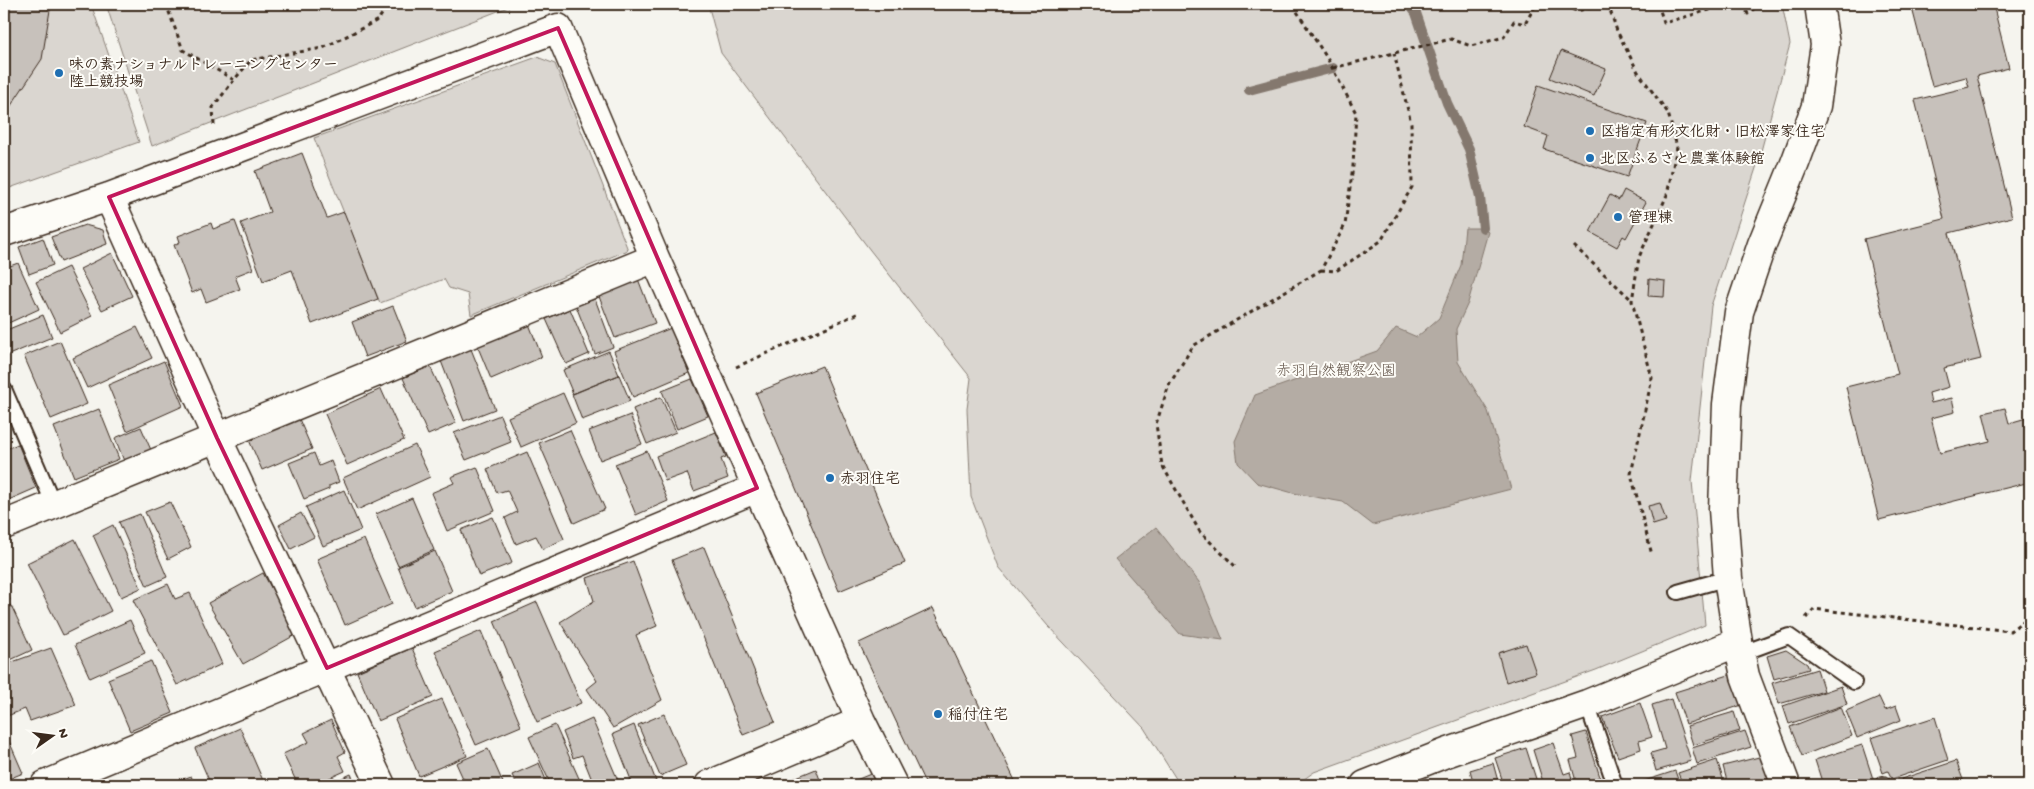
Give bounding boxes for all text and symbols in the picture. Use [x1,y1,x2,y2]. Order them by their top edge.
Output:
place label: 味の素ナショナルトレーニングセンター 陸上競技場 [69,56,338,92]
marker: 味の素ナショナルトレーニングセンター 陸上競技場 [53,67,65,79]
place label: 区指定有形文化財・旧松澤家住宅 [1600,123,1825,142]
marker: 区指定有形文化財・旧松澤家住宅 [1584,125,1596,137]
place label: 北区ふるさと農業体験館 [1600,150,1765,169]
marker: 北区ふるさと農業体験館 [1584,152,1596,164]
place label: 管理棟 [1628,209,1673,228]
marker: 管理棟 [1612,211,1624,223]
park label: 赤羽自然観察公園 [1276,362,1396,381]
place label: 赤羽住宅 [840,470,900,489]
marker: 赤羽住宅 [824,472,836,484]
place label: 稲付住宅 [948,706,1008,725]
marker: 稲付住宅 [932,708,944,720]
north arrow [28,712,78,762]
text: N [53,727,72,740]

